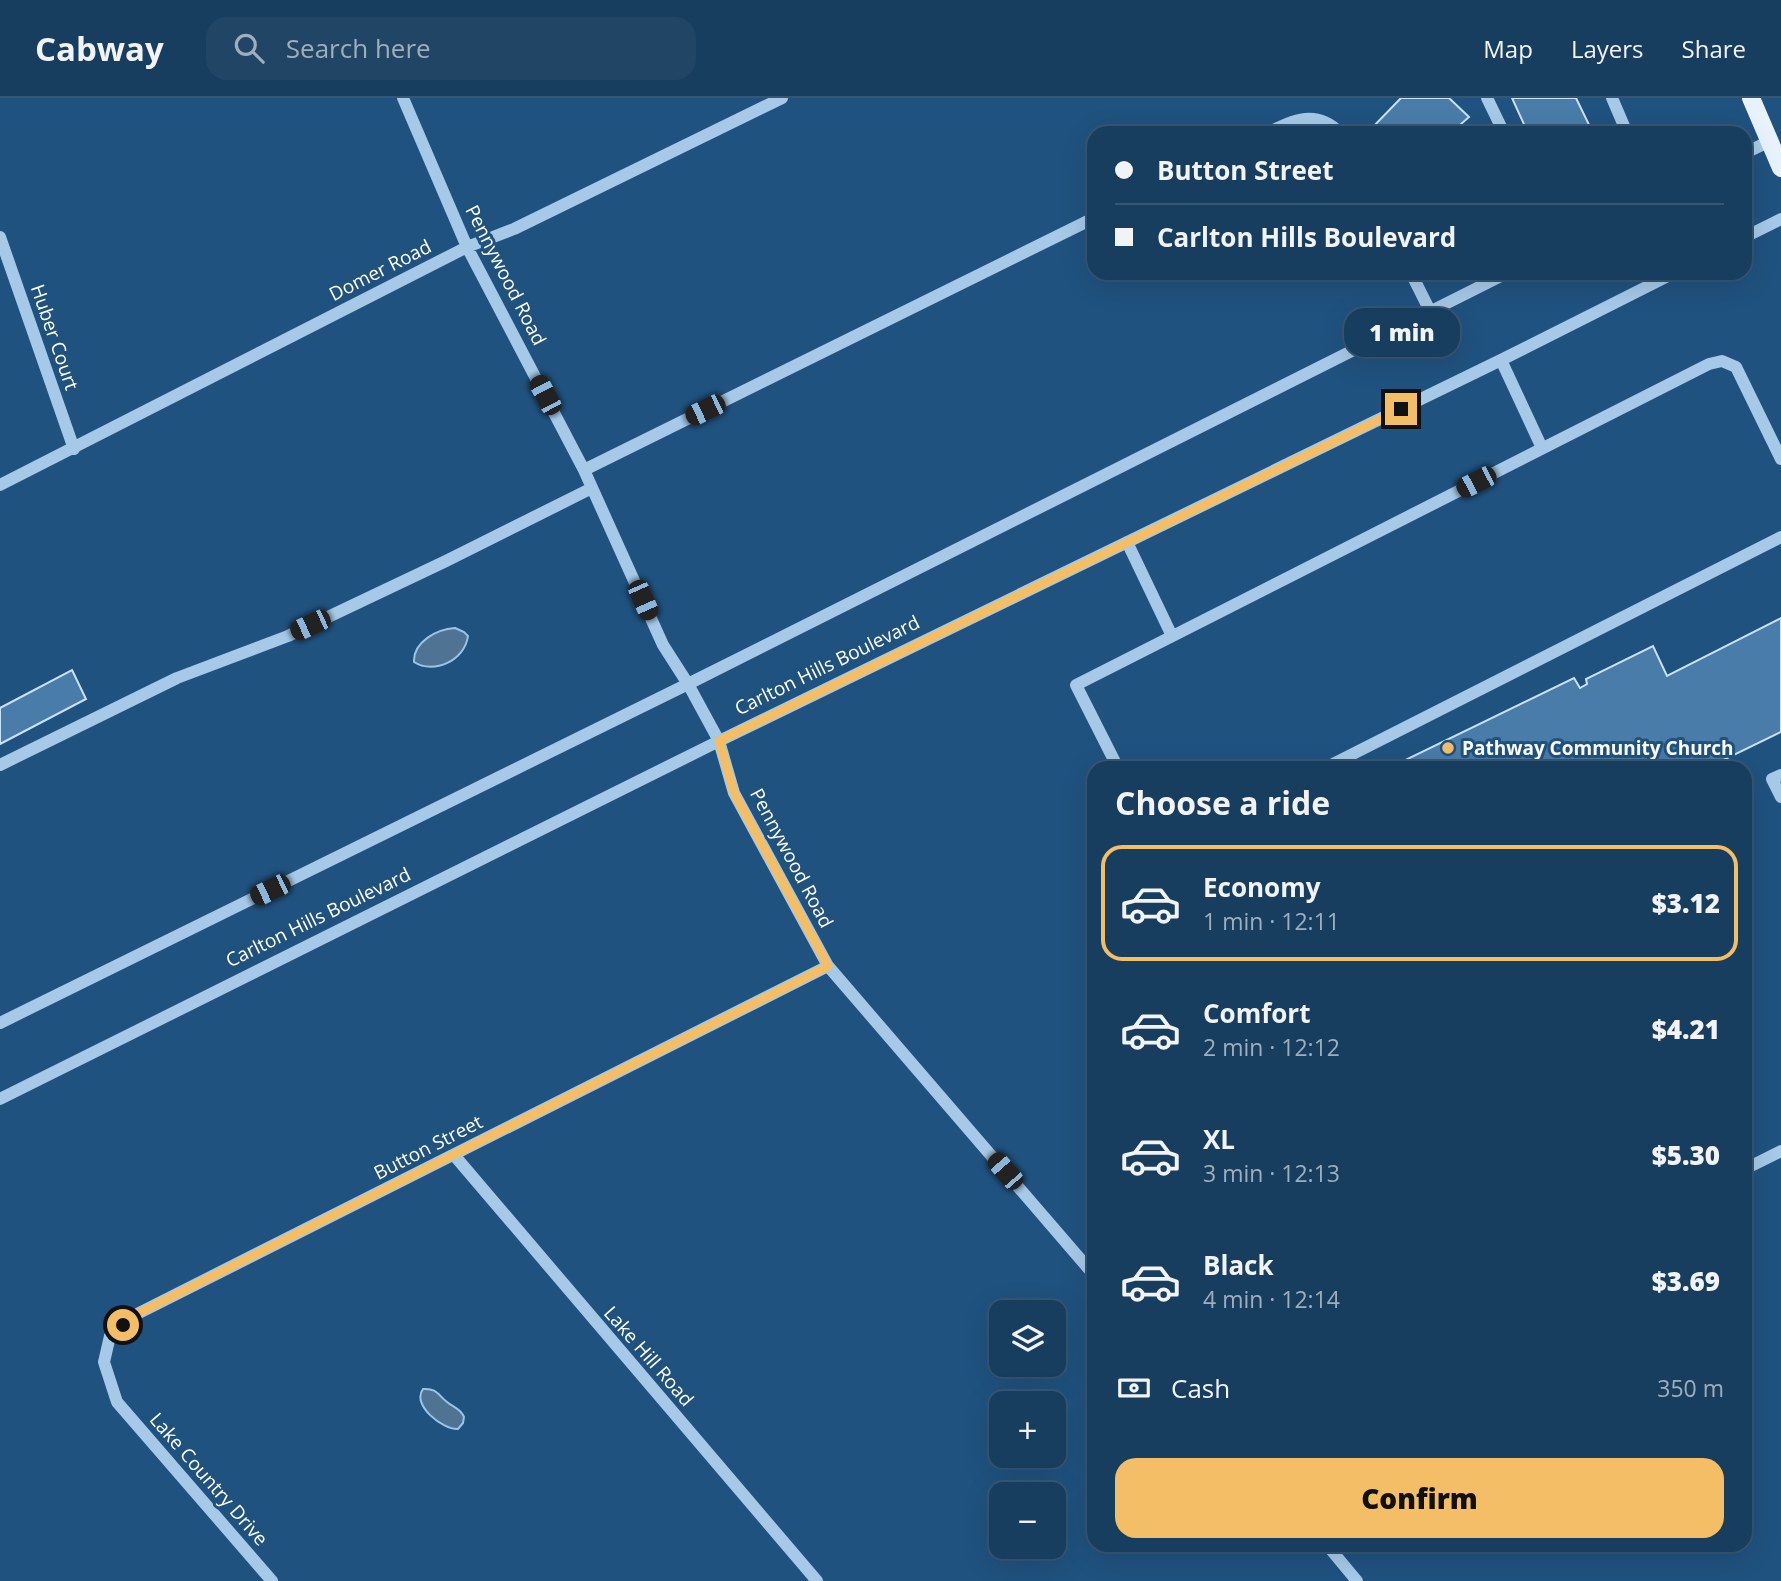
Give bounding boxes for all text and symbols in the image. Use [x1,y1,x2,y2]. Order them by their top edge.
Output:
search box [206,17,696,80]
text: Cabway [35,26,164,71]
icon: search [230,29,268,67]
text: Search here [286,30,431,66]
text: Map [1483,32,1533,65]
text: Layers [1571,32,1644,65]
text: Share [1682,32,1746,65]
text: Button Street [1157,152,1334,188]
street label: Pennywood Road [459,200,553,350]
text: Carlton Hills Boulevard [1157,219,1456,255]
street label: Domer Road [324,233,436,307]
street label: Huber Court [25,281,85,394]
callout: 1 min [1343,308,1459,356]
text: 1 min [1369,316,1435,348]
car [526,372,565,418]
car [682,391,729,429]
route end [1385,393,1417,425]
car [1453,463,1500,501]
car [625,577,662,623]
car [287,607,334,643]
street label: Carlton Hills Boulevard [730,609,924,721]
place label: Pathway Community Church [1462,735,1734,761]
marker: Pathway Community Church [1440,740,1456,756]
text: Choose a ride [1115,781,1330,824]
street label: Pennywood Road [744,784,840,932]
street label: Carlton Hills Boulevard [221,861,415,973]
text: Economy [1203,869,1321,905]
car [247,871,294,909]
icon: car [1119,872,1182,935]
text: $3.12 [1652,885,1720,921]
text: 1 min · 12:11 [1203,905,1340,937]
text: Comfort [1203,995,1310,1031]
icon: car [1119,998,1182,1061]
text: $4.21 [1652,1011,1720,1047]
text: 2 min · 12:12 [1203,1031,1340,1063]
street label: Button Street [369,1108,487,1185]
text: XL [1203,1121,1235,1157]
icon: car [1119,1124,1182,1187]
text: $5.30 [1652,1137,1720,1173]
car [984,1148,1027,1194]
text: 3 min · 12:13 [1203,1157,1340,1189]
text: Black [1203,1247,1274,1283]
icon: car [1119,1250,1182,1313]
text: $3.69 [1652,1263,1720,1299]
text: 4 min · 12:14 [1203,1283,1340,1315]
street label: Lake Hill Road [598,1300,700,1412]
map controls [989,1300,1066,1559]
button: layers [989,1300,1066,1377]
route start [107,1309,139,1341]
icon: cash [1115,1369,1153,1407]
text: Cash [1171,1370,1230,1406]
text: 350 m [1657,1372,1724,1404]
button: + [989,1391,1066,1468]
street label: Lake Country Drive [144,1407,274,1551]
button: Confirm [1115,1458,1724,1538]
button: − [989,1482,1066,1559]

